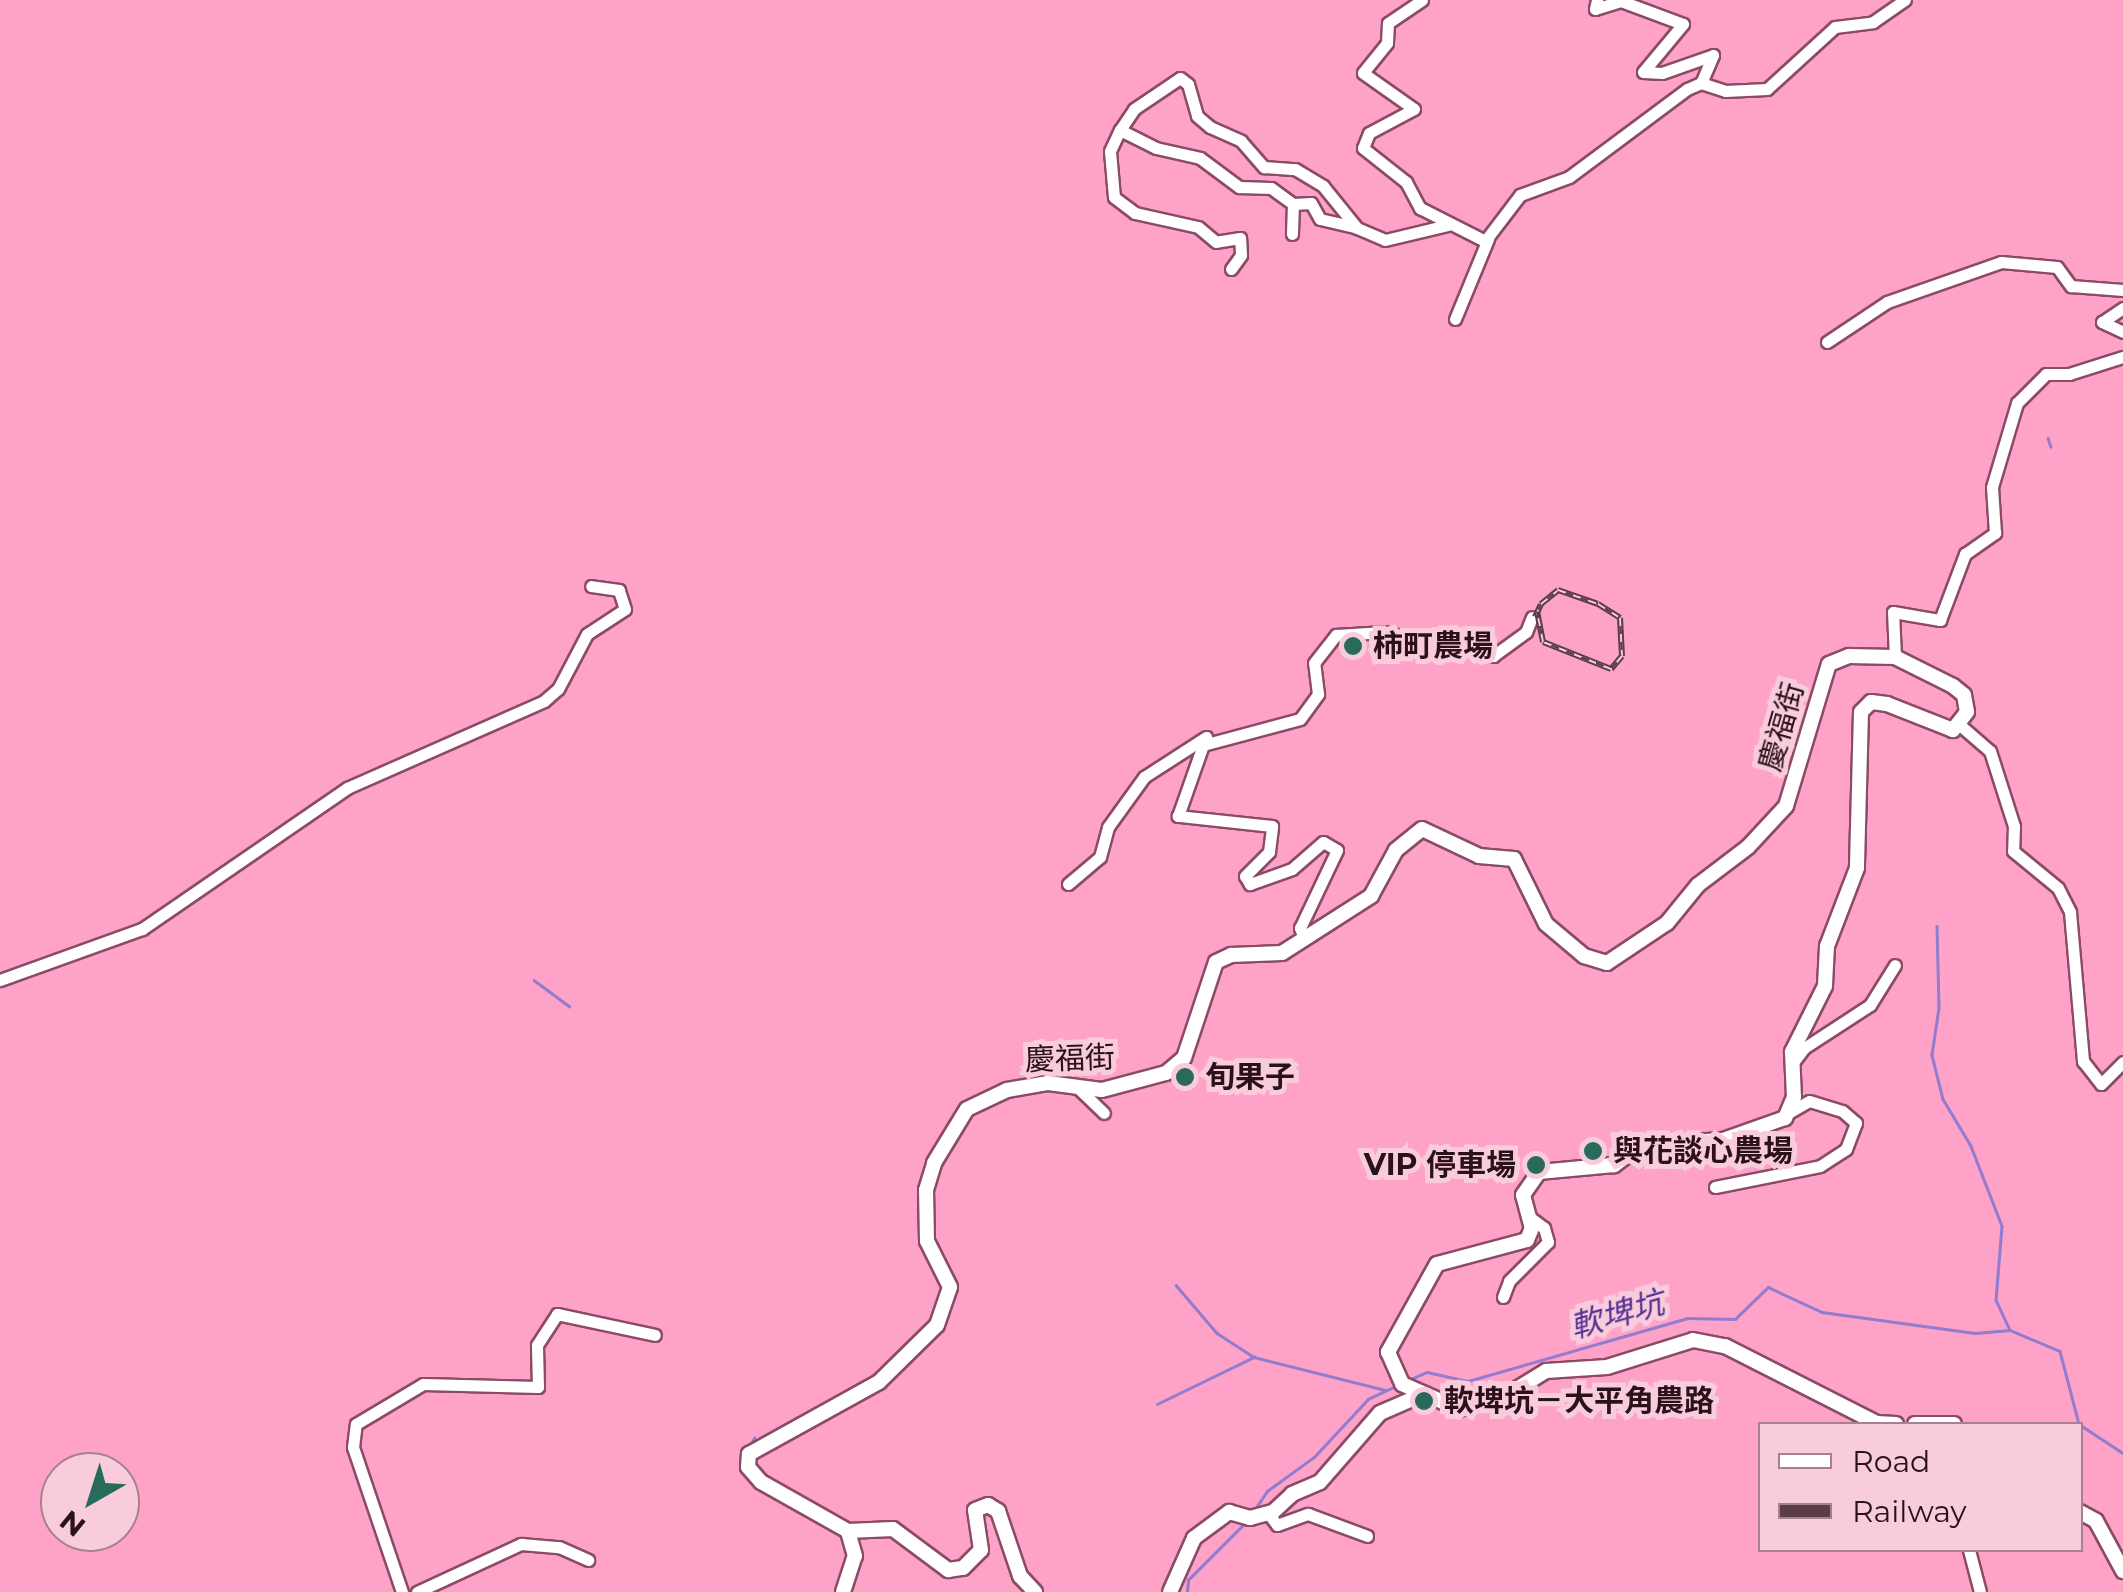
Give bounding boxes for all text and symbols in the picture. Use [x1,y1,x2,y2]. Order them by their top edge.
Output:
place label: 柿町農場 [1373,628,1493,664]
marker: 柿町農場 [1342,635,1364,657]
street label: 慶福街 [1752,679,1812,775]
street label: 慶福街 [1024,1039,1116,1079]
place label: 旬果子 [1205,1059,1295,1095]
marker: 旬果子 [1174,1066,1196,1088]
place label: 與花談心農場 [1613,1133,1793,1169]
marker: 與花談心農場 [1582,1140,1604,1162]
place label: VIP 停車場 [1364,1147,1516,1183]
marker: VIP 停車場 [1525,1154,1547,1176]
water label: 軟埤坑 [1566,1283,1668,1347]
place label: 軟埤坑－大平角農路 [1444,1383,1714,1419]
marker: 軟埤坑－大平角農路 [1413,1390,1435,1412]
legend [1758,1422,2083,1552]
text: Road [1852,1443,1930,1480]
north arrow [40,1452,140,1552]
text: Railway [1852,1493,1967,1530]
text: N [53,1503,92,1544]

